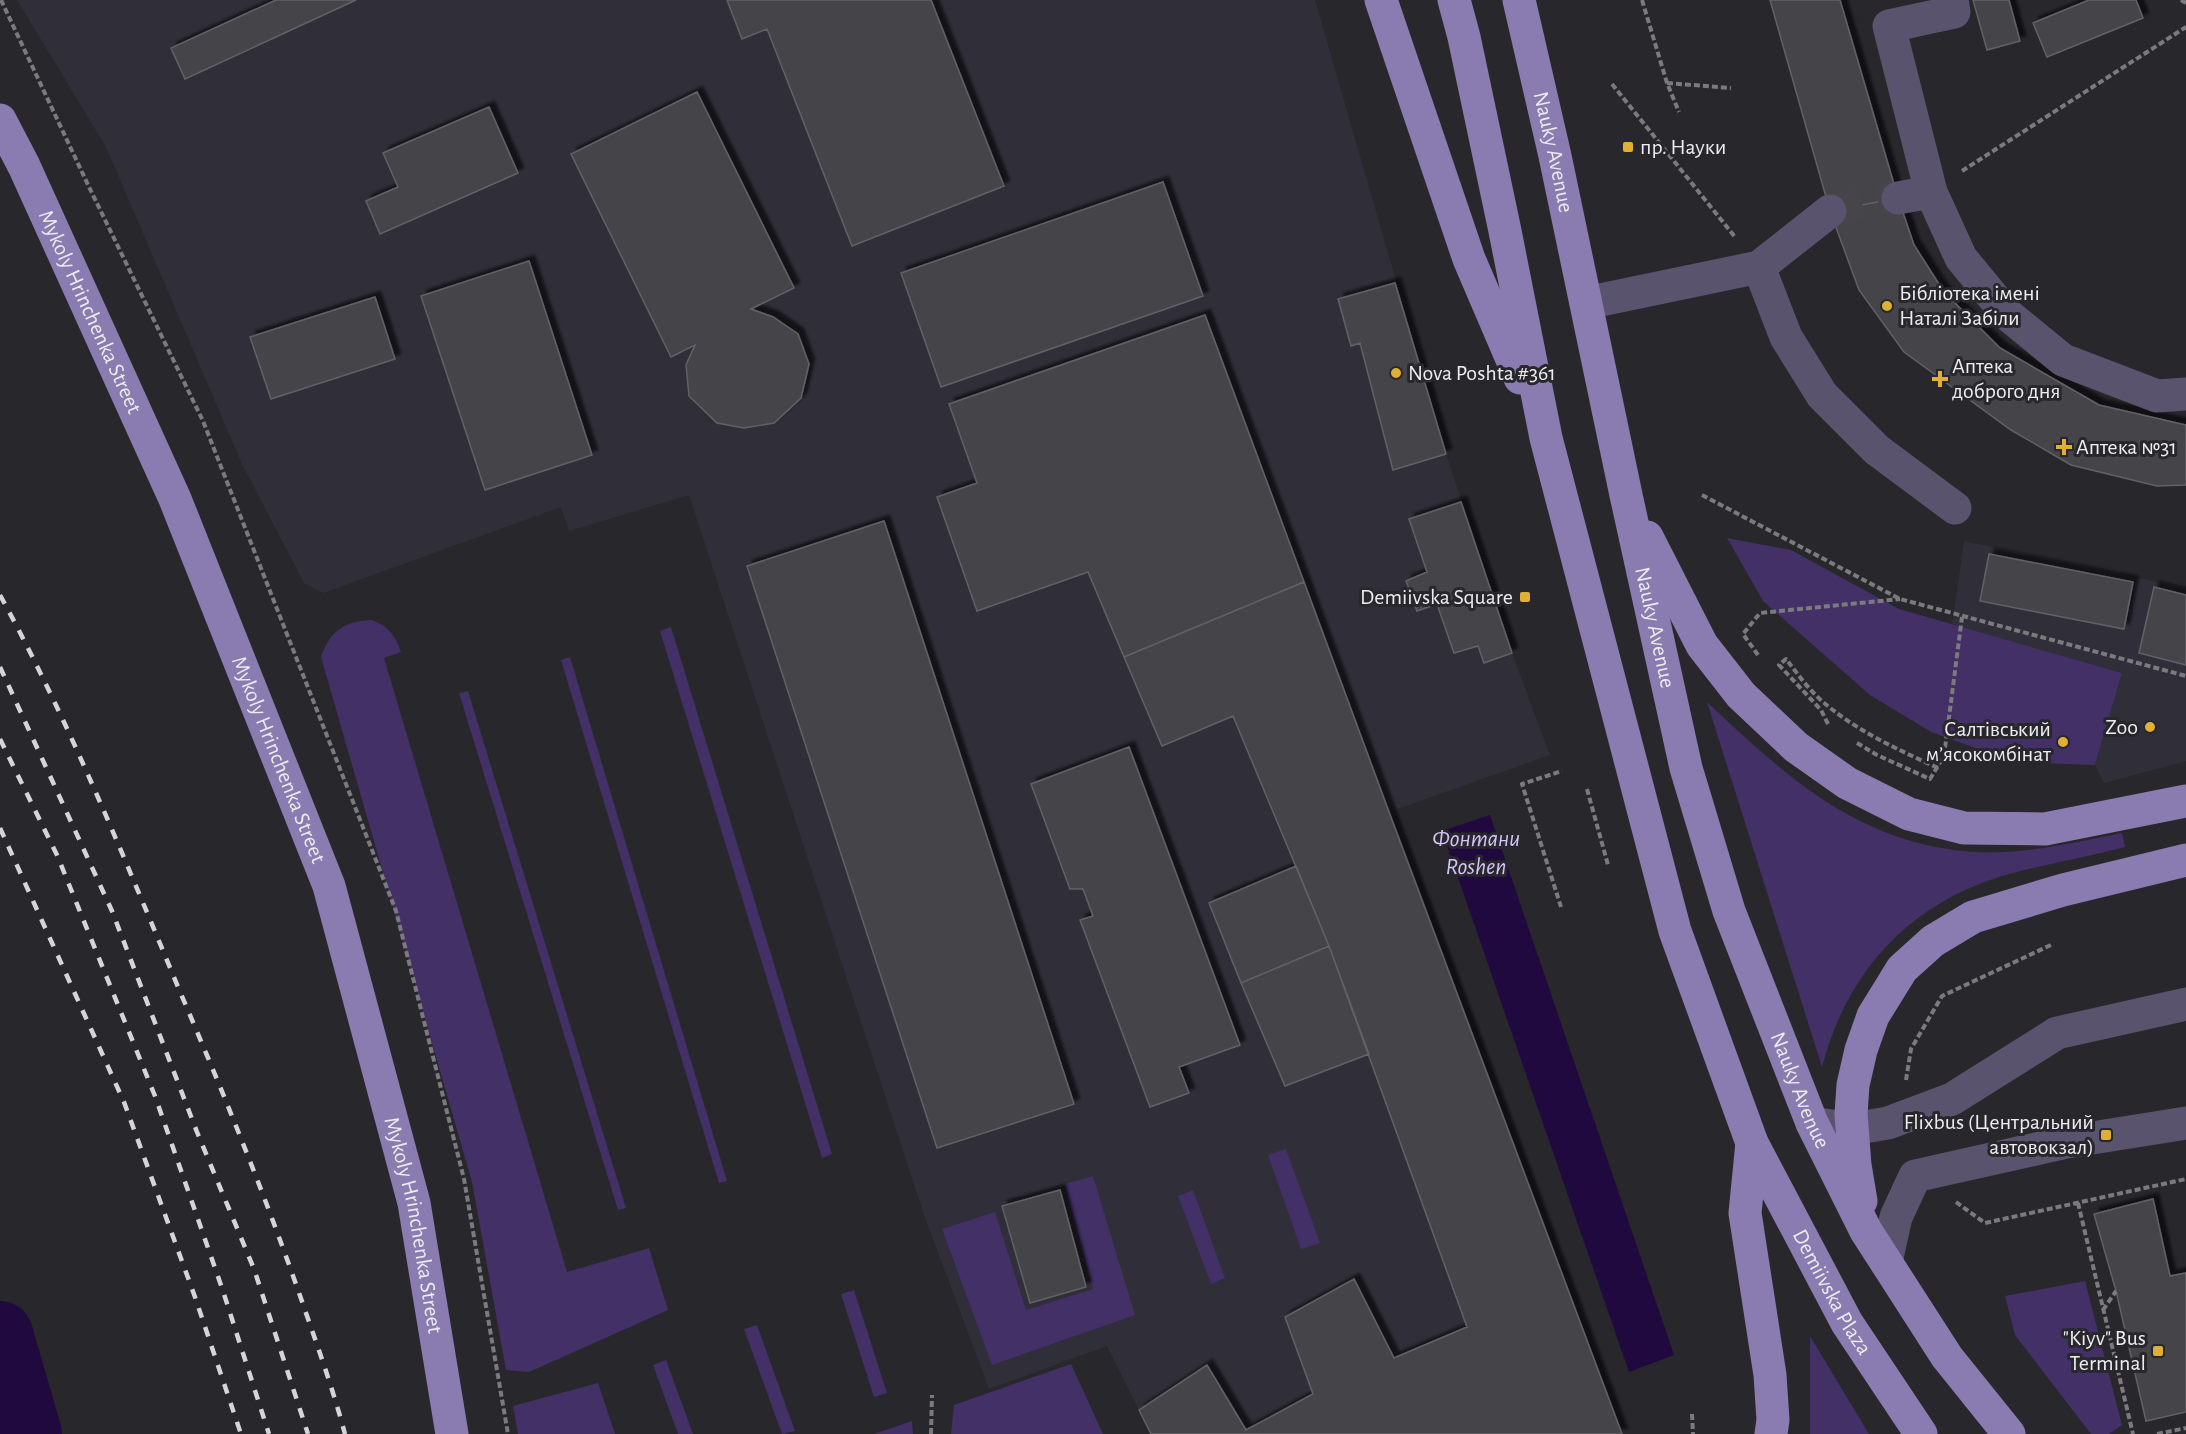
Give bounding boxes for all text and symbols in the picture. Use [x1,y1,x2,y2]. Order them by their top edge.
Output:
street label: Nauky Avenue [1529,89,1578,215]
place label: пр. Науки [1640,136,1726,158]
marker: пр. Науки [1621,140,1635,154]
street label: Mykoly Hrinchenka Street [35,207,146,417]
place label: Бібліотека імені Наталі Забіли [1899,282,2040,329]
marker: Бібліотека імені Наталі Забіли [1880,299,1894,313]
place label: Аптека доброго дня [1952,355,2060,402]
place label: Nova Poshta #361 [1408,362,1556,384]
marker: Nova Poshta #361 [1389,366,1403,380]
marker: Аптека доброго дня [1933,372,1947,386]
place label: Аптека №31 [2076,436,2177,458]
marker: Аптека №31 [2057,440,2071,454]
street label: Nauky Avenue [1631,565,1679,690]
place label: Demiivska Square [1360,586,1513,608]
marker: Demiivska Square [1518,590,1532,604]
street label: Mykoly Hrinchenka Street [228,653,330,866]
place label: Zoo [2105,716,2138,738]
place label: Салтівський мʼясокомбінат [1926,718,2052,765]
marker: Zoo [2143,720,2157,734]
marker: Салтівський мʼясокомбінат [2056,735,2070,749]
water label: Фонтани Roshen [1432,827,1520,879]
street label: Nauky Avenue [1767,1029,1834,1152]
place label: Flixbus (Центральний автовокзал) [1904,1111,2094,1158]
street label: Mykoly Hrinchenka Street [380,1115,446,1335]
marker: Flixbus (Центральний автовокзал) [2099,1128,2113,1142]
street label: Demiivska Plaza [1789,1226,1876,1359]
place label: "Kiyv" Bus Terminal [2063,1327,2146,1374]
marker: "Kiyv" Bus Terminal [2151,1344,2165,1358]

